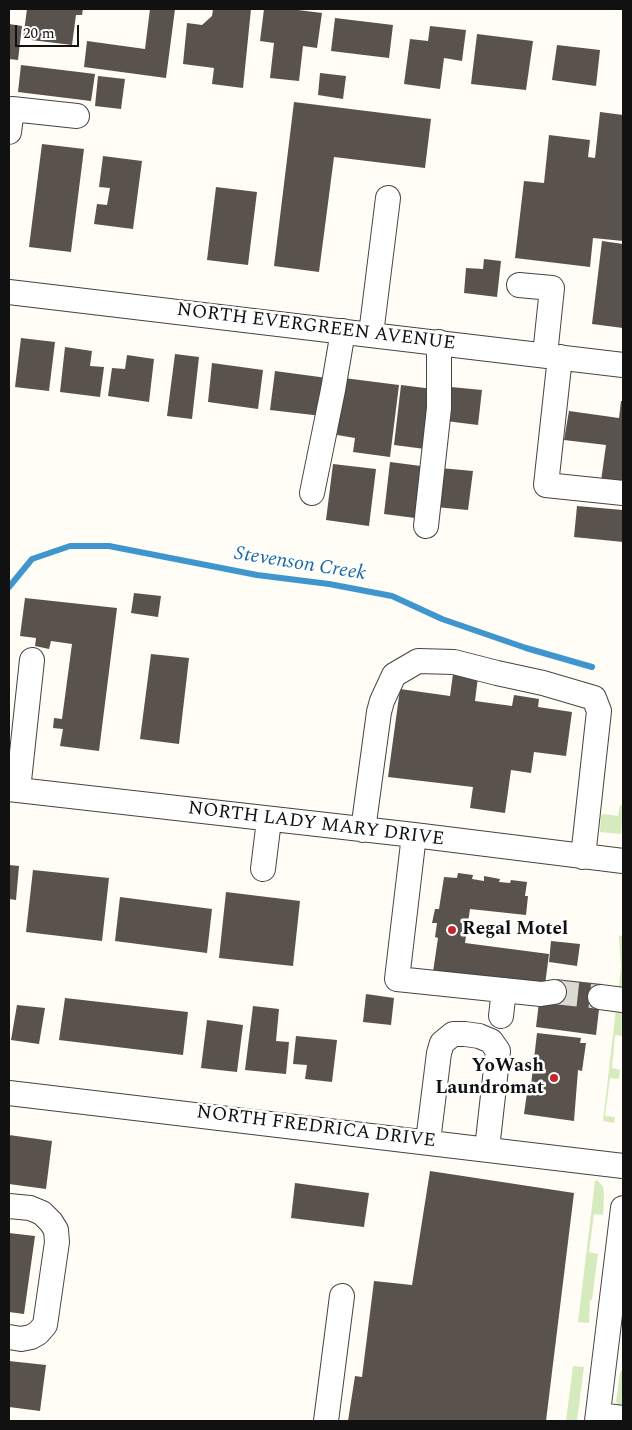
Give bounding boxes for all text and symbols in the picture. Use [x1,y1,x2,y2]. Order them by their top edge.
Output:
scale bar [18,15,81,47]
text: 20 m [23,22,55,45]
street label: NORTH EVERGREEN AVENUE [175,300,457,356]
water label: Stevenson Creek [233,543,367,587]
street label: NORTH LADY MARY DRIVE [187,798,445,852]
place label: Regal Motel [462,919,568,941]
marker: Regal Motel [446,924,458,936]
place label: YoWash Laundromat [435,1056,544,1100]
marker: YoWash Laundromat [548,1072,560,1084]
street label: NORTH FREDRICA DRIVE [195,1102,437,1154]

